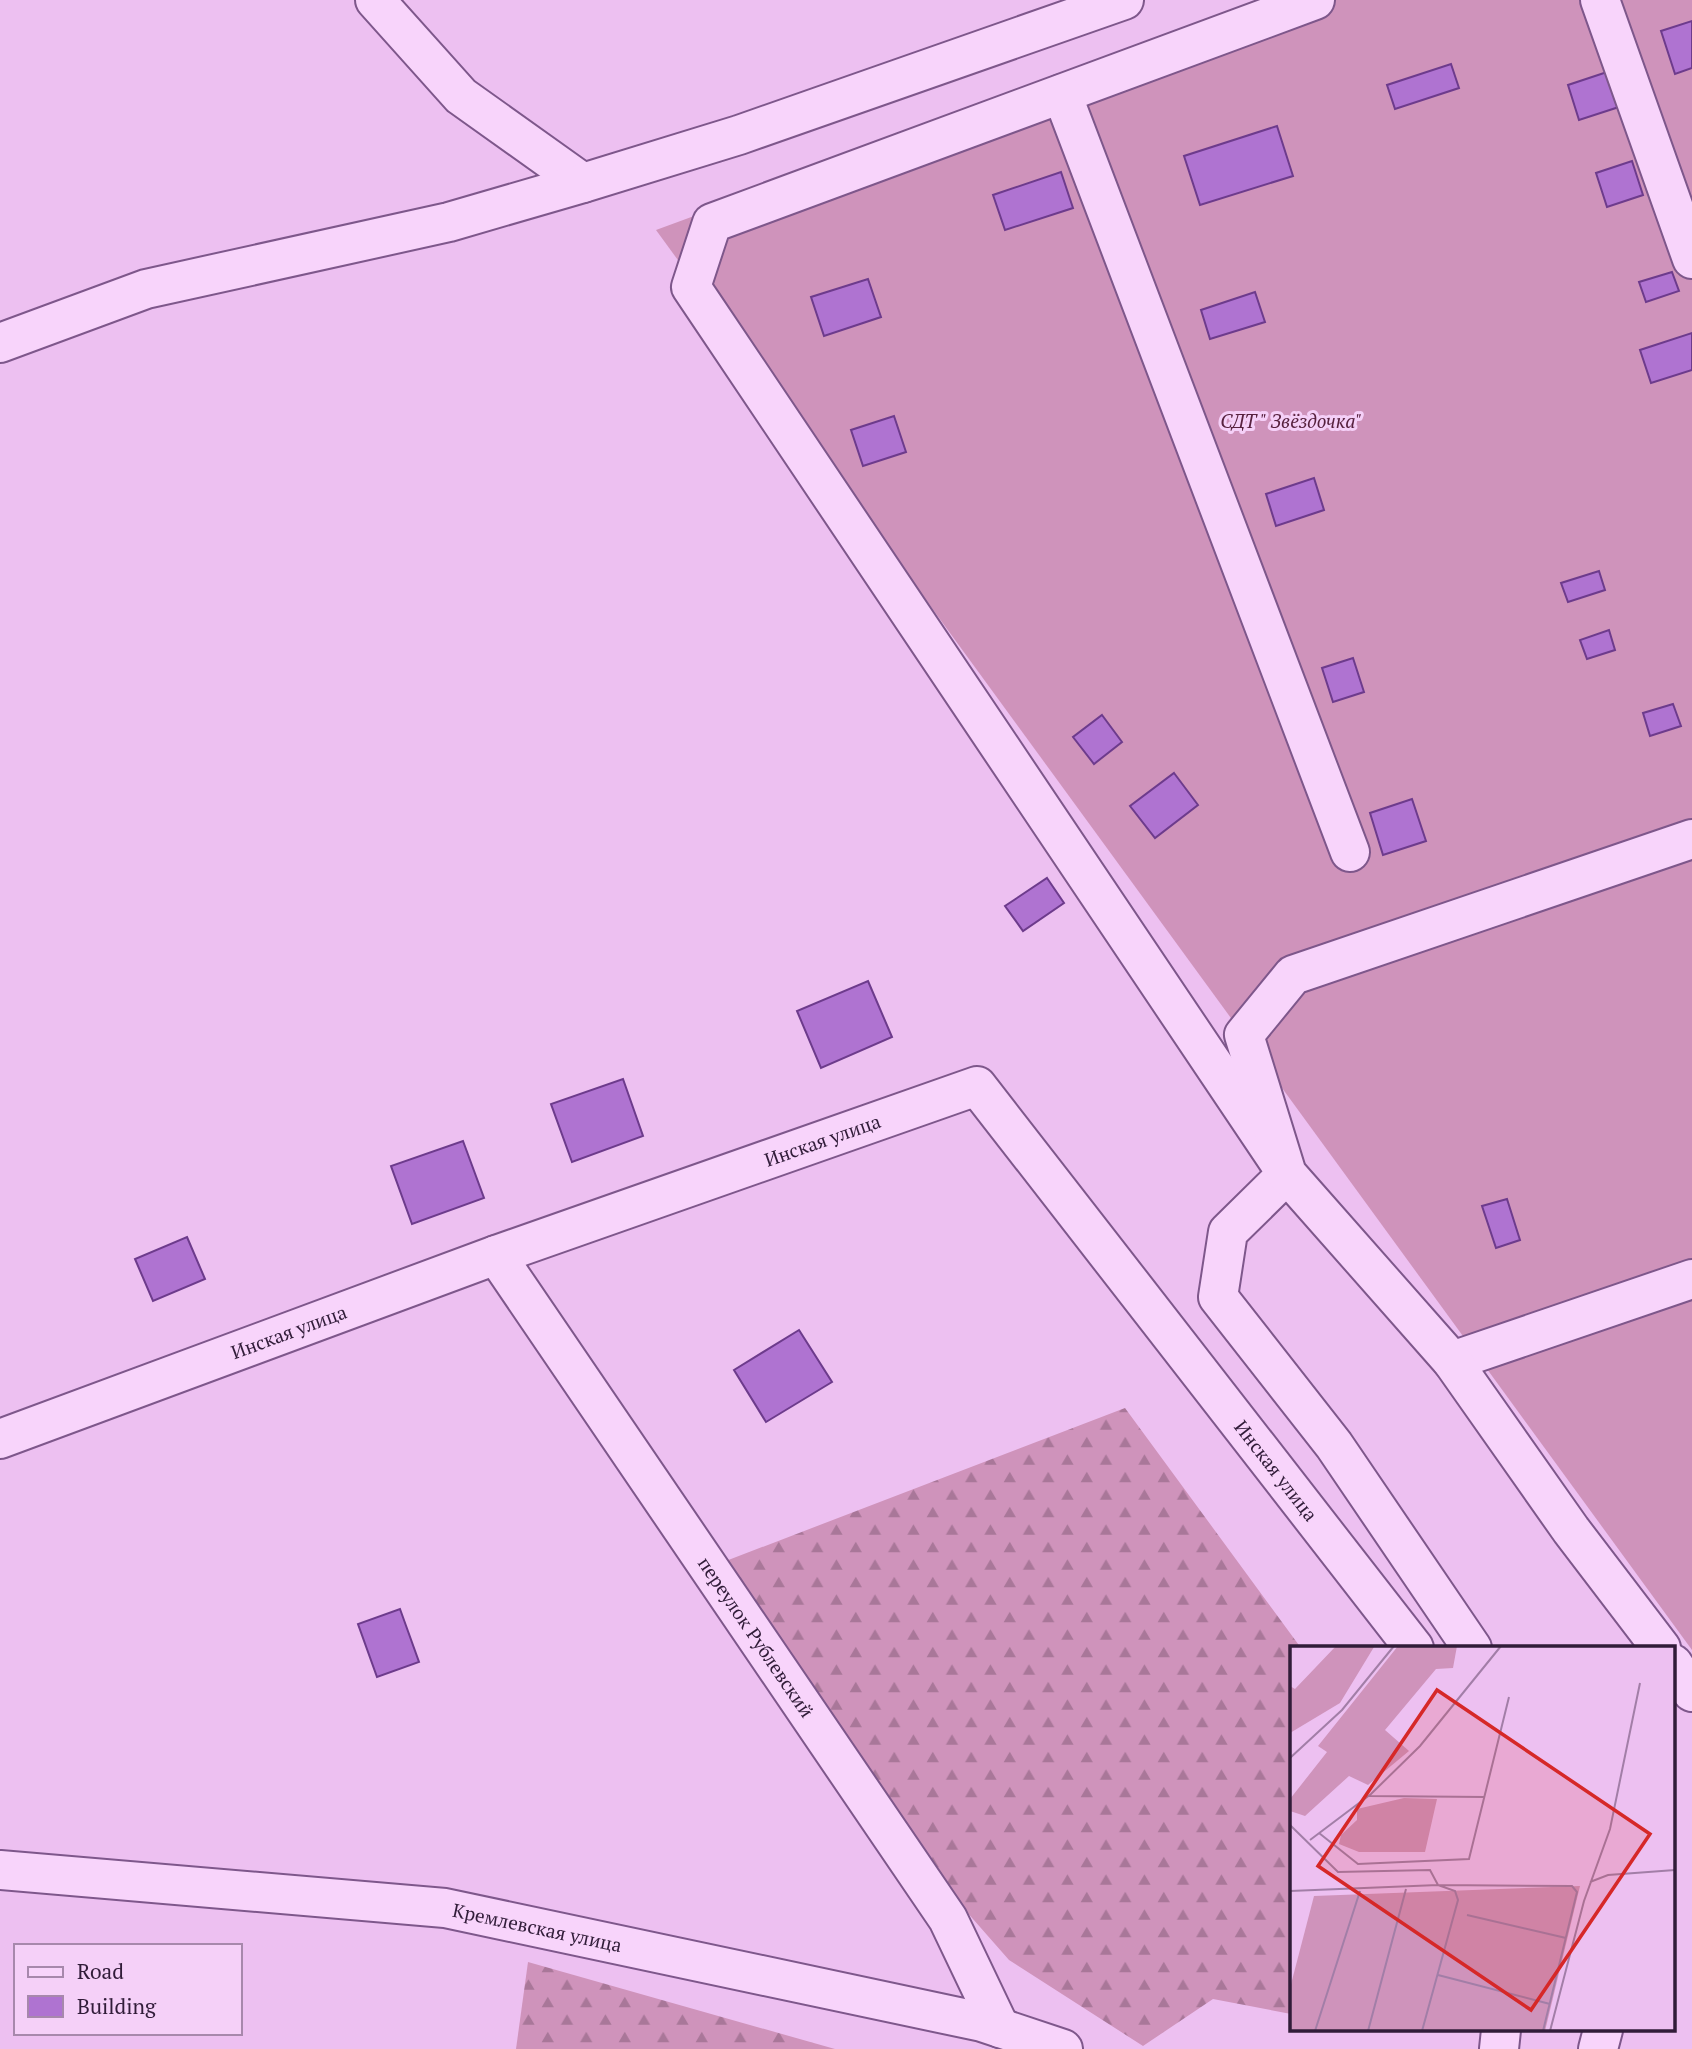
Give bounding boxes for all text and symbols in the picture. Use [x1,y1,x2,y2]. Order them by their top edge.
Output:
park label: СДТ " Звёздочка" [1220,408,1362,433]
street label: Инская улица [761,1108,884,1172]
street label: Инская улица [227,1298,350,1364]
street label: Инская улица [1229,1415,1324,1526]
street label: переулок Рублевский [693,1551,820,1722]
inset map [1290,1646,1674,2032]
street label: Кремлевская улица [451,1897,625,1957]
legend [14,1944,242,2035]
text: Road [77,1957,124,1985]
text: Building [77,1992,157,2020]

